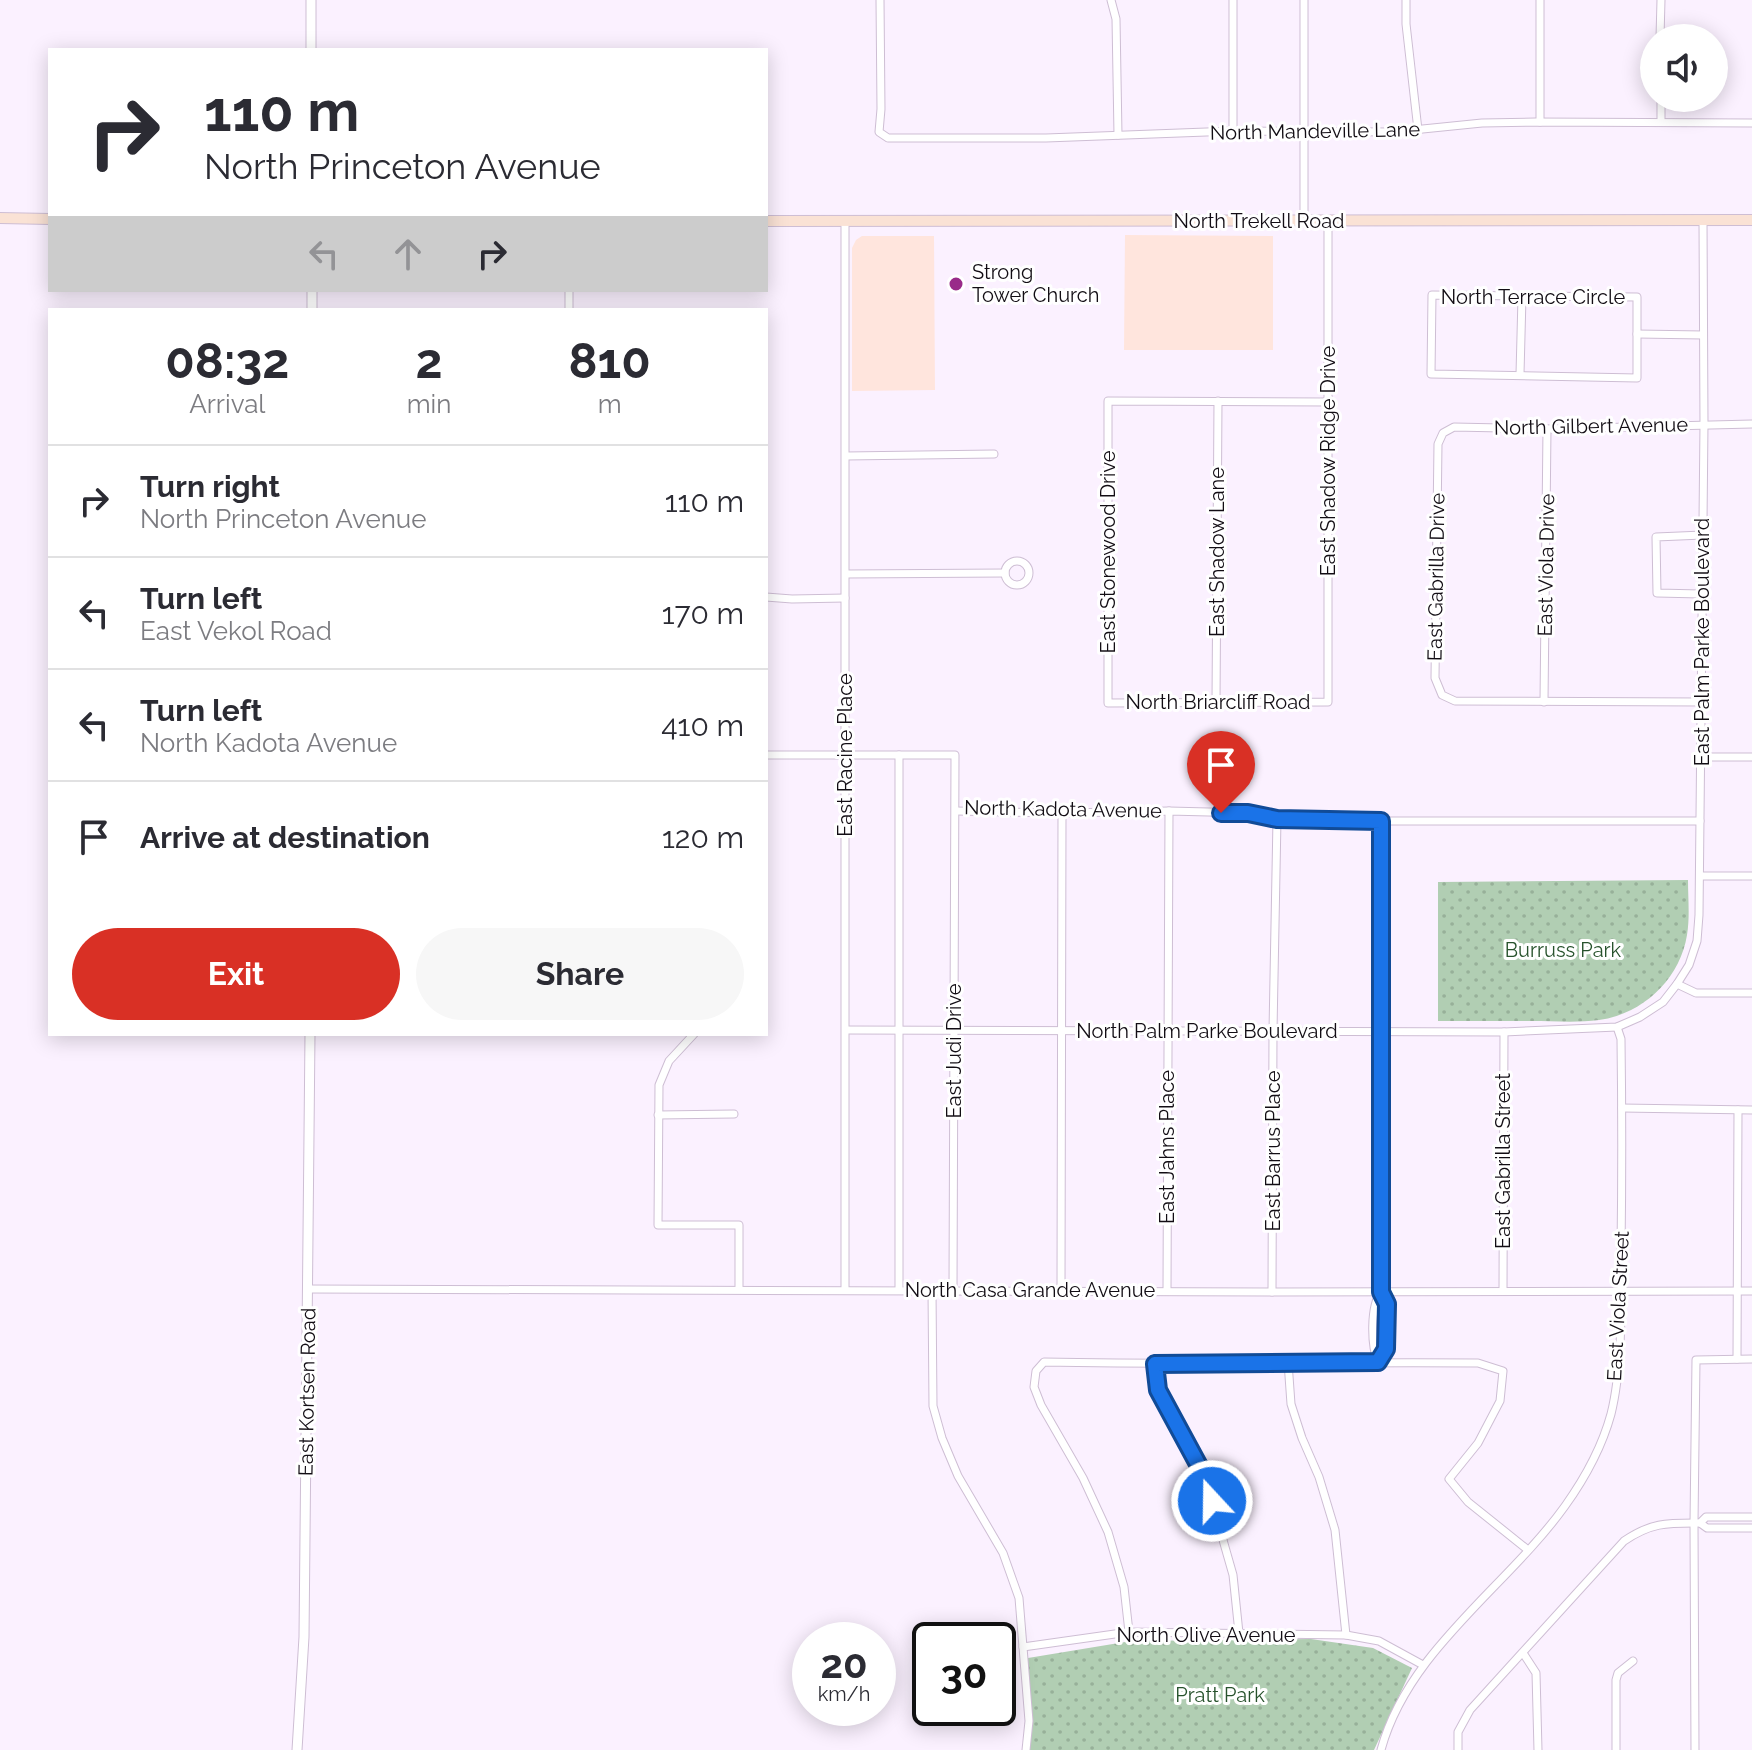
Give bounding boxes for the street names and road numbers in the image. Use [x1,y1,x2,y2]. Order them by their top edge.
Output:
street label: North Mandeville Lane [1210,117,1421,145]
street label: North Trekell Road [1173,209,1345,233]
street label: North Terrace Circle [1441,285,1625,309]
street label: East Shadow Ridge Drive [1316,345,1340,576]
street label: North Gilbert Avenue [1494,412,1689,440]
street label: East Stonewood Drive [1096,450,1120,653]
street label: East Shadow Lane [1205,467,1229,637]
street label: East Gabrilla Drive [1423,493,1449,661]
street label: East Viola Drive [1533,493,1559,637]
street label: East Palm Parke Boulevard [1690,518,1714,766]
street label: East Racine Place [833,673,857,837]
street label: North Briarcliff Road [1125,690,1311,714]
street label: North Kadota Avenue [964,795,1162,823]
street label: East Judi Drive [942,983,966,1118]
street label: North Palm Parke Boulevard [1076,1019,1338,1043]
street label: East Jahns Place [1155,1070,1179,1224]
street label: East Barrus Place [1261,1070,1285,1231]
street label: East Gabrilla Street [1491,1073,1515,1249]
street label: East Viola Street [1602,1230,1634,1382]
street label: North Casa Grande Avenue [905,1278,1156,1302]
street label: East Kortsen Road [294,1308,320,1476]
street label: North Olive Avenue [1116,1623,1296,1647]

